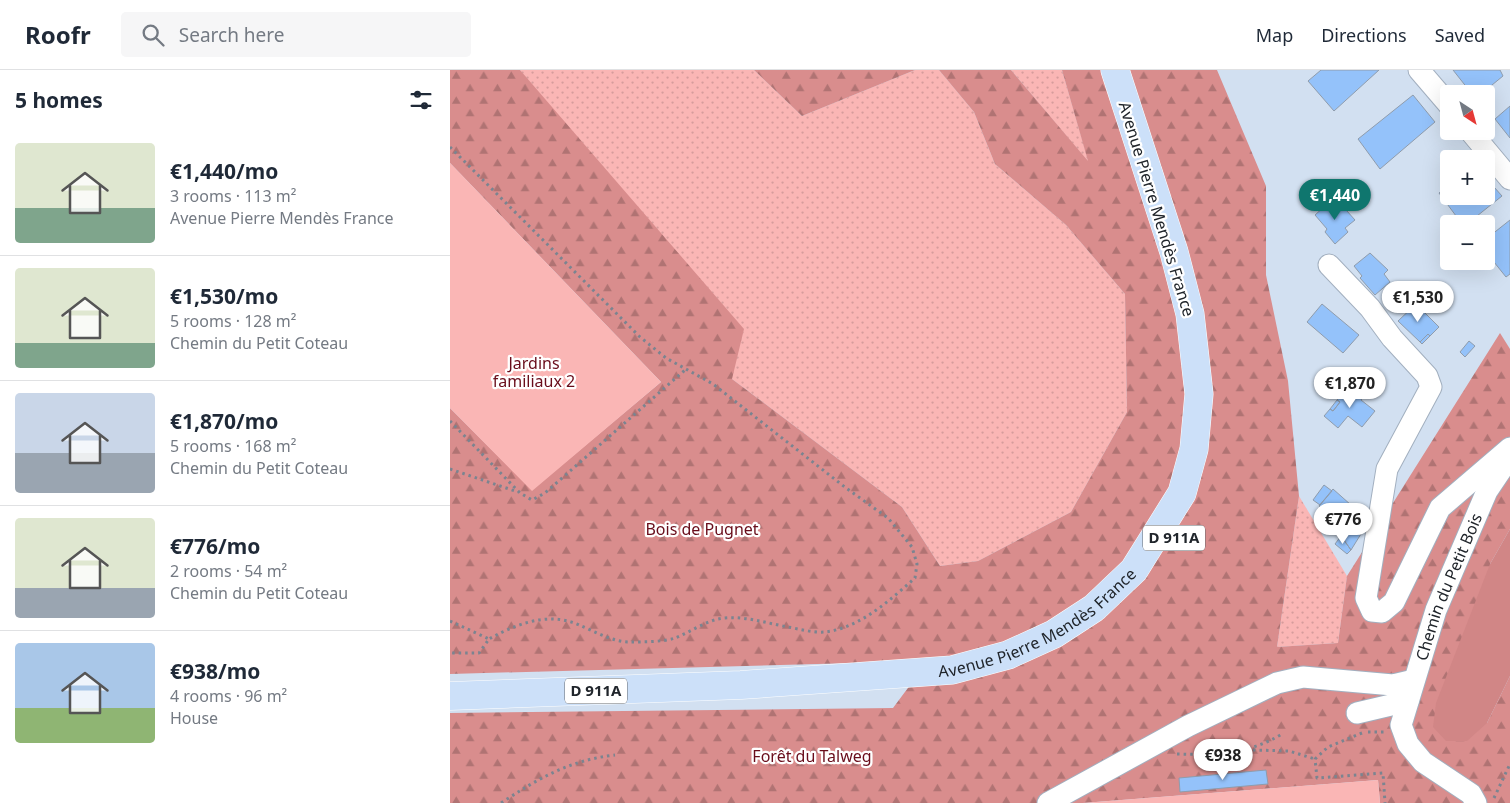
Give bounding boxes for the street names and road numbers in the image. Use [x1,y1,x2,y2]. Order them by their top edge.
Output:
street label: Avenue Pierre Mendès France [1114,99,1200,319]
street label: Chemin du Petit Bois [1410,510,1487,663]
road number: D 911A [1143,526,1205,550]
street label: Avenue Pierre Mendès France [938,563,1141,682]
road number: D 911A [565,678,627,704]

